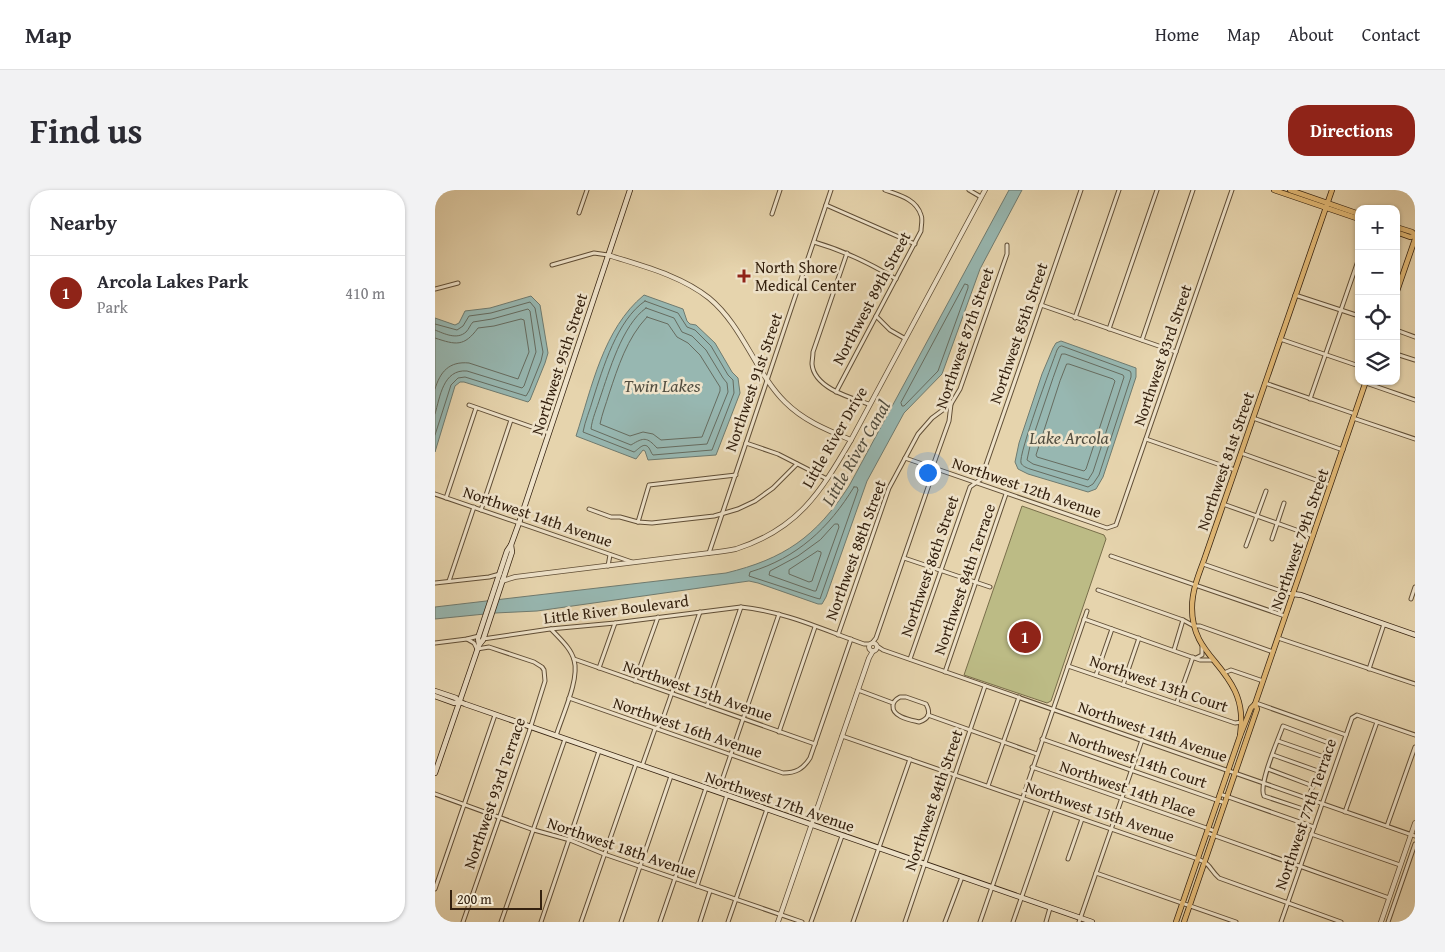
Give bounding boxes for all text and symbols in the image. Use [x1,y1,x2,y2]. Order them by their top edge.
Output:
text: Map [25,17,72,52]
text: Home [1155,21,1199,48]
text: Map [1227,21,1260,48]
text: About [1288,21,1334,48]
text: Contact [1362,21,1420,48]
text: Find us [30,105,143,156]
button: Directions [1288,105,1415,156]
map controls [1355,205,1400,385]
button: + [1355,205,1400,250]
text: Nearby [50,207,117,238]
street label: Northwest 89th Street [826,227,916,369]
button: − [1355,250,1400,295]
place label: North Shore Medical Center [755,255,857,297]
street label: Northwest 85th Street [983,259,1054,407]
street label: Northwest 87th Street [929,264,1000,412]
text: Arcola Lakes Park [97,267,248,295]
marker: North Shore Medical Center [737,269,751,283]
text: 1 [62,281,70,305]
text: 410 m [345,281,385,305]
street label: Northwest 83rd Street [1127,281,1198,429]
street label: Northwest 95th Street [525,290,593,438]
text: Park [97,295,128,319]
button: locate [1355,295,1400,340]
street label: Northwest 91st Street [718,309,788,455]
button: layers [1355,340,1400,385]
water label: Twin Lakes [624,372,701,399]
street label: Little River Drive [795,382,873,492]
street label: Northwest 81st Street [1190,388,1260,534]
water label: Little River Canal [814,394,897,512]
water label: Lake Arcola [1028,424,1110,451]
street label: Northwest 12th Avenue [949,450,1105,524]
your location [915,460,941,486]
street label: Northwest 79th Street [1264,465,1335,613]
street label: Northwest 88th Street [818,476,892,624]
street label: Northwest 14th Avenue [460,479,616,553]
street label: Northwest 86th Street [894,492,965,640]
street label: Northwest 84th Terrace [927,500,1001,658]
street label: Little River Boulevard [542,588,690,630]
pin: 1 [1009,618,1041,656]
street label: Northwest 13th Court [1086,648,1232,718]
street label: Northwest 15th Avenue [620,653,776,727]
street label: Northwest 16th Avenue [610,690,766,764]
street label: Northwest 14th Avenue [1075,694,1231,768]
street label: Northwest 93rd Terrace [457,714,531,872]
street label: Northwest 14th Court [1065,724,1211,794]
street label: Northwest 84th Street [898,726,969,874]
street label: Northwest 77th Terrace [1268,735,1342,893]
street label: Northwest 14th Place [1057,753,1199,823]
street label: Northwest 17th Avenue [702,764,858,838]
street label: Northwest 15th Avenue [1022,774,1178,848]
street label: Northwest 18th Avenue [544,810,700,884]
scale bar [450,887,543,910]
text: 200 m [457,889,492,909]

